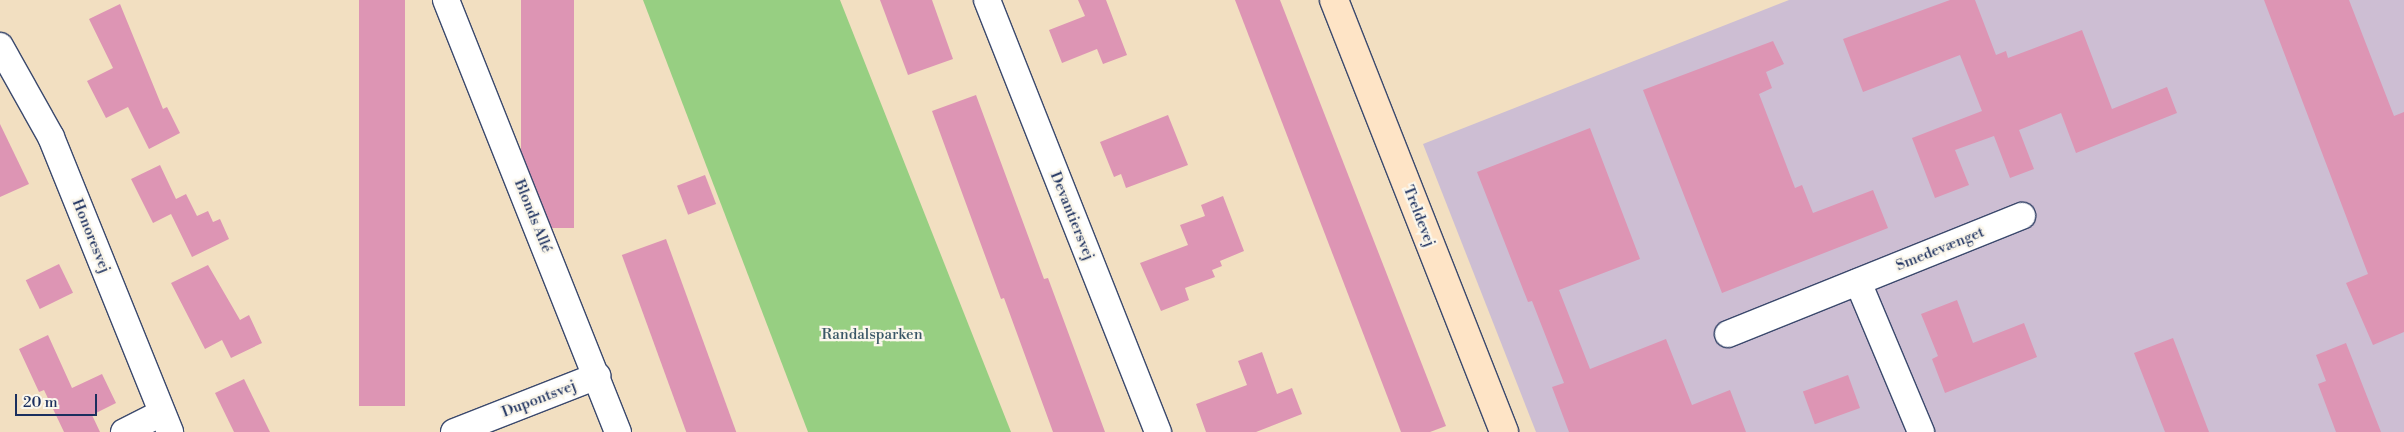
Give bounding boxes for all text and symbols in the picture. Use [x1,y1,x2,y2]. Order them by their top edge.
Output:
street label: Devantiersvej [1046,169,1098,263]
street label: Blonds Allé [510,177,556,255]
street label: Treldevej [1399,183,1439,249]
street label: Honoresvej [68,196,114,276]
street label: Smedevænget [1893,223,1987,275]
park label: Randalsparken [821,326,923,344]
street label: Dupontsvej [499,377,579,421]
scale bar [18,384,100,416]
text: 20 m [23,393,58,412]

